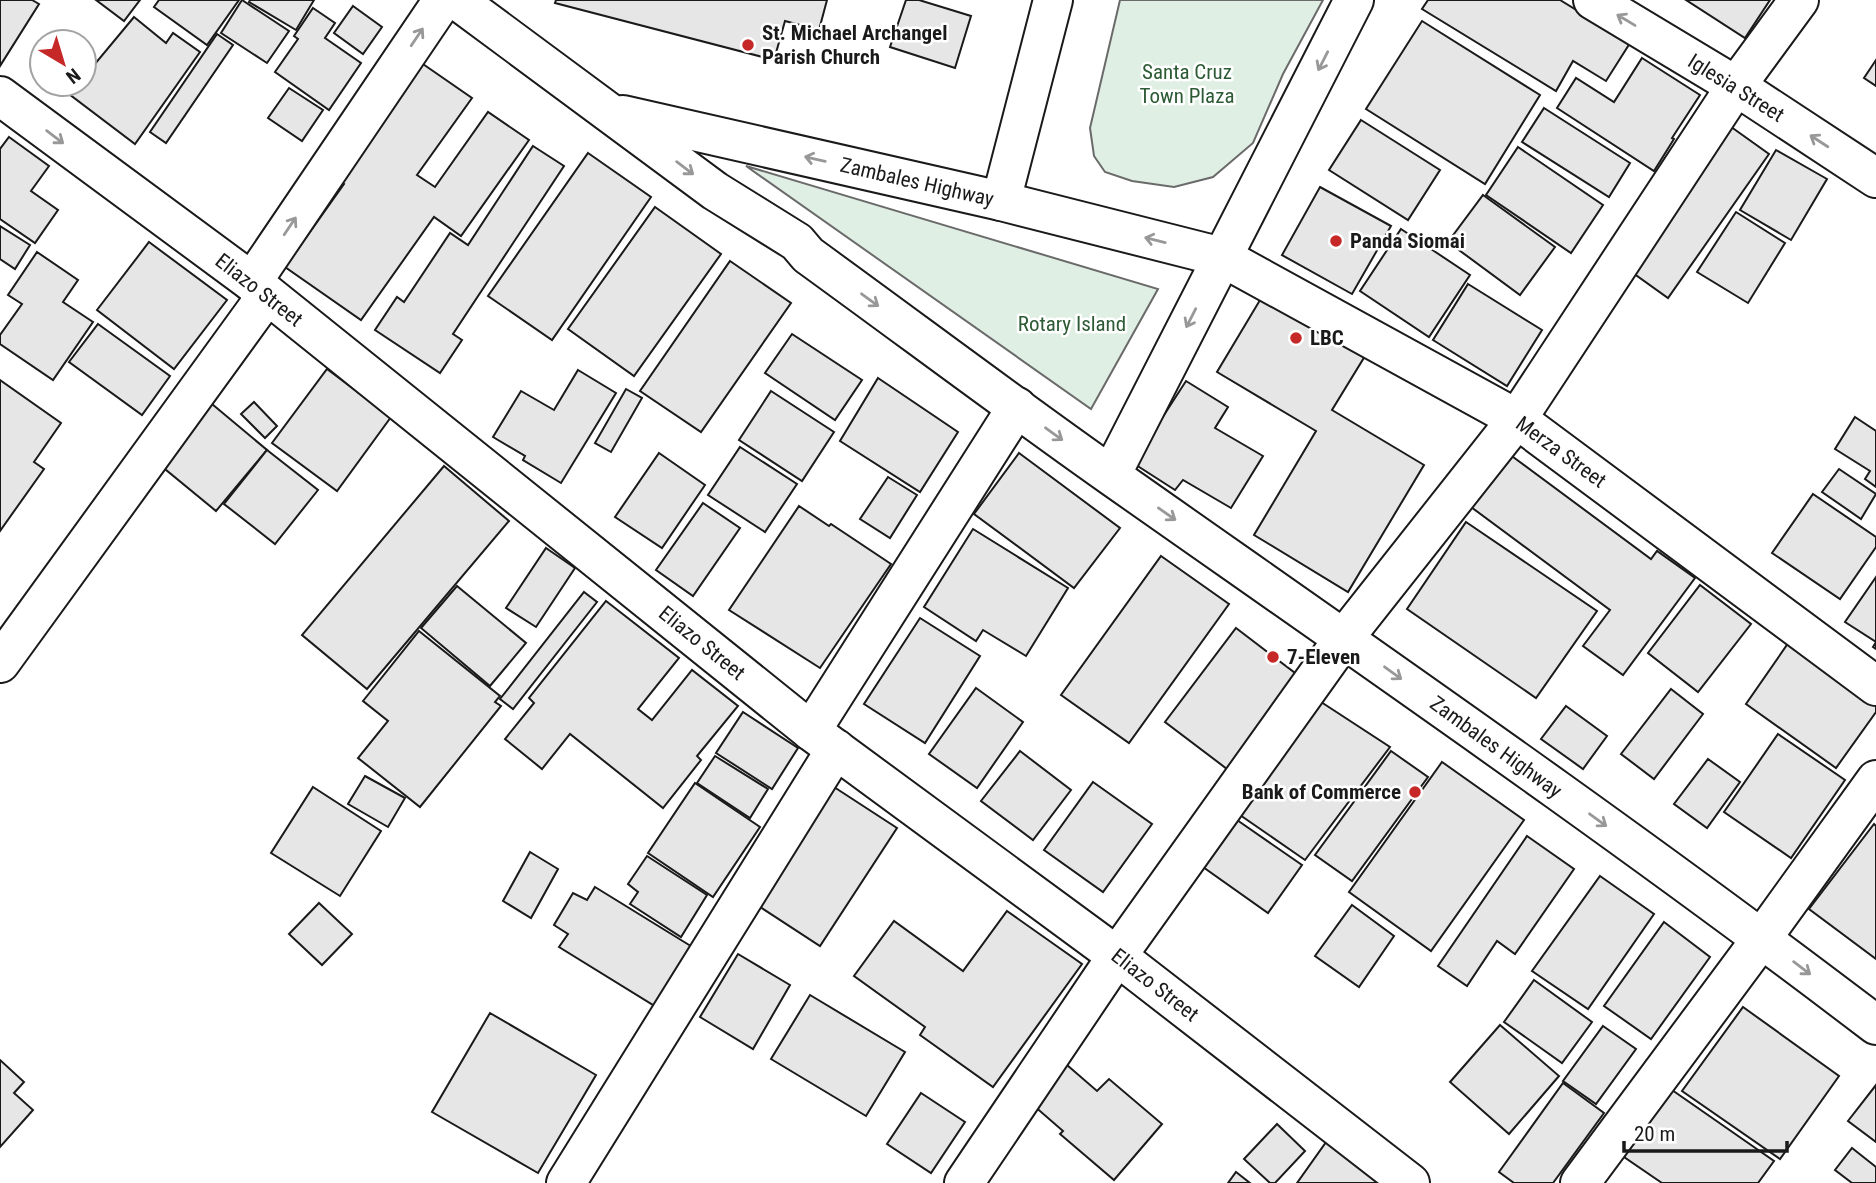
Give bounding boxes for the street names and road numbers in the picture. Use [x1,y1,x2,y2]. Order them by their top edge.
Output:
street label: Iglesia Street [1684,49,1788,127]
street label: Zambales Highway [838,153,996,211]
street label: Eliazo Street [211,249,307,331]
street label: Merza Street [1511,411,1611,493]
street label: Eliazo Street [654,601,750,685]
street label: Zambales Highway [1425,691,1567,803]
street label: Eliazo Street [1107,944,1203,1026]

